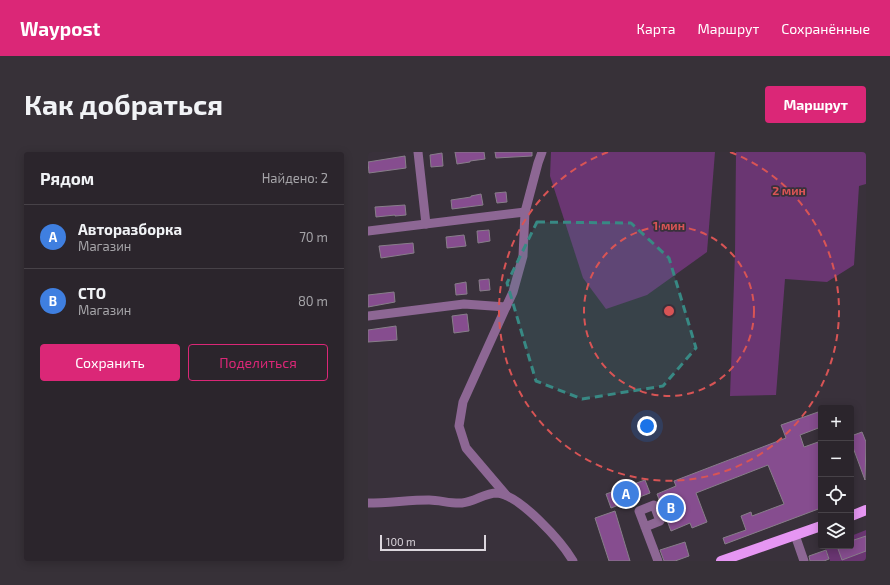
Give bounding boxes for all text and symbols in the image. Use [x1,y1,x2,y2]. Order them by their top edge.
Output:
text: Waypost [20,17,100,40]
text: Карта [637,20,675,37]
text: Маршрут [697,20,759,37]
text: Сохранённые [781,20,870,37]
button: Маршрут [765,86,866,123]
text: Как добраться [24,87,223,121]
text: Рядом [40,168,94,188]
text: Найдено: 2 [262,170,328,186]
text: 2 мин [772,183,806,197]
text: 1 мин [653,218,685,232]
text: Авторазборка [78,220,182,238]
text: A [49,229,57,245]
text: 70 m [299,229,328,245]
text: Магазин [78,238,131,254]
text: СТО [78,284,106,302]
text: B [49,293,57,309]
text: 80 m [298,293,328,309]
text: Магазин [78,302,131,318]
centre of rings [662,304,676,318]
button: Сохранить [40,344,180,381]
button: Поделиться [188,344,328,381]
map controls [818,405,854,549]
button: + [818,405,854,441]
your location [637,416,657,436]
button: − [818,441,854,477]
button: locate [818,477,854,513]
pin: A [613,479,639,509]
pin: B [658,493,684,523]
button: layers [818,513,854,549]
scale bar [380,533,486,552]
text: 100 m [386,535,416,548]

